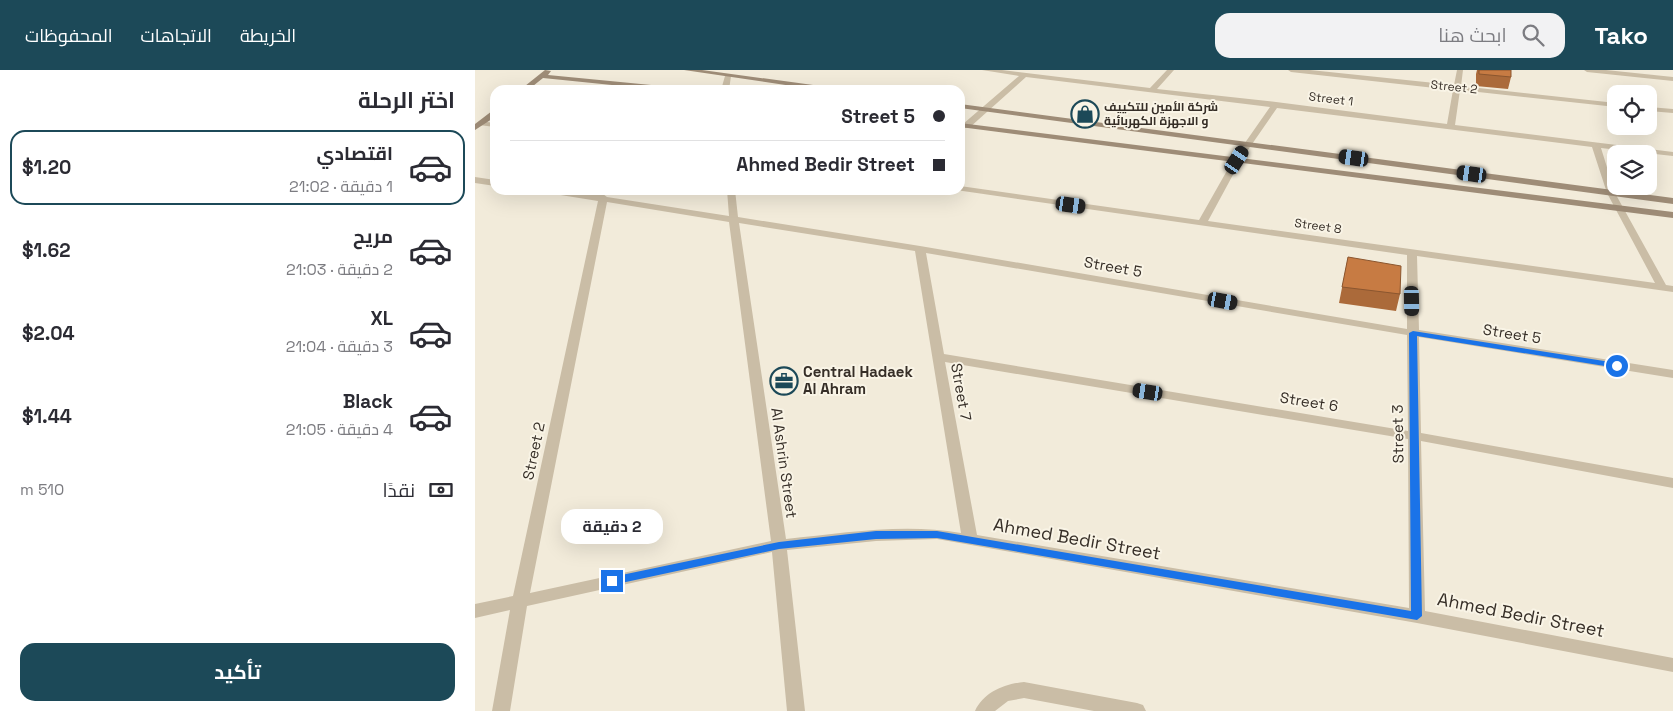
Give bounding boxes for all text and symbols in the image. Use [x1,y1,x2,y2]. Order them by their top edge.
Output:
search box [1215,13,1565,58]
text: Tako [1595,20,1648,51]
icon: search [1519,21,1547,49]
text: ابحث هنا [1438,23,1507,48]
text: المحفوظات [25,24,113,47]
text: الاتجاهات [141,24,212,47]
text: الخريطة [240,24,296,47]
street label: Street 2 [1430,77,1478,97]
map controls [1607,85,1657,195]
button: locate [1607,85,1657,135]
text: اختر الرحلة [358,86,455,114]
street label: Street 1 [1308,88,1354,110]
shop icon: شركة الأمين للتكييف و الاجهزة الكهربائية [1070,99,1100,129]
place label: شركة الأمين للتكييف و الاجهزة الكهربائية [1104,99,1218,129]
text: Street 5 [841,104,915,129]
text: اقتصادي [317,141,393,166]
car [1222,143,1251,177]
icon: car [408,145,453,190]
button: layers [1607,145,1657,195]
car [1338,148,1369,168]
text: Ahmed Bedir Street [736,152,915,177]
text: $1.20 [22,155,71,180]
car [1456,164,1487,184]
text: 1 دقيقة · 21:02 [289,176,393,197]
car [1055,195,1086,215]
street label: Street 8 [1293,215,1343,237]
text: مريح [353,224,393,249]
icon: car [408,228,453,273]
text: $1.62 [22,238,71,263]
street label: Street 5 [1083,252,1144,281]
text: 2 دقيقة · 21:03 [286,259,393,280]
car [1404,286,1419,316]
car [1206,291,1239,311]
text: XL [370,306,393,331]
icon: car [408,311,453,356]
street label: Street 5 [1482,320,1543,347]
text: $2.04 [22,321,75,346]
text: 3 دقيقة · 21:04 [286,336,393,357]
route start [1606,355,1628,377]
place label: Central Hadaek Al Ahram [803,362,914,398]
street label: Street 7 [947,362,976,422]
office icon: Central Hadaek Al Ahram [769,366,799,396]
car [1132,382,1163,402]
street label: Street 6 [1279,388,1340,415]
text: Black [343,389,393,414]
icon: car [408,394,453,439]
text: $1.44 [22,404,72,429]
street label: Street 3 [1387,404,1408,464]
street label: Al Ashrin Street [767,406,802,520]
text: 4 دقيقة · 21:05 [286,419,393,440]
street label: Street 2 [518,420,549,482]
icon: cash [427,476,455,504]
text: نقدًا [383,478,415,503]
text: 510 m [20,479,64,500]
callout: 2 دقيقة [561,508,663,544]
street label: Ahmed Bedir Street [992,512,1163,565]
text: 2 دقيقة [583,516,641,537]
route end [601,570,623,592]
street label: Ahmed Bedir Street [1436,587,1607,642]
button: تأكيد [20,643,455,701]

